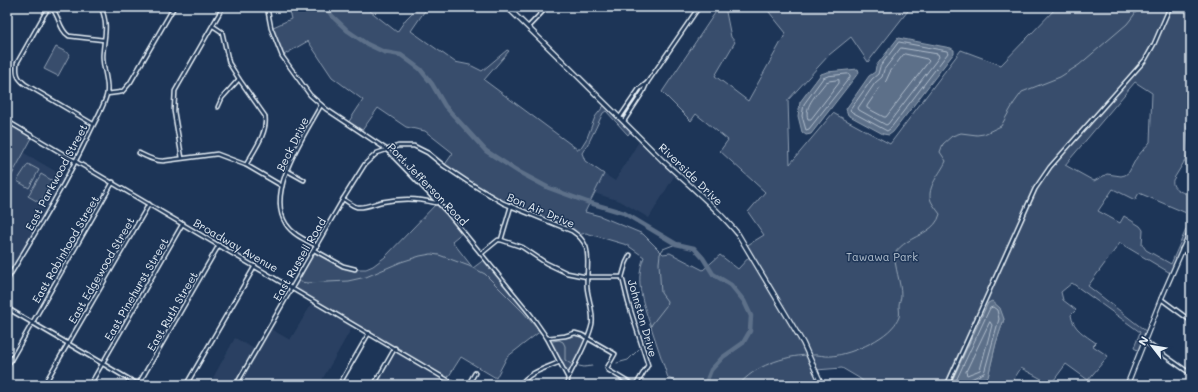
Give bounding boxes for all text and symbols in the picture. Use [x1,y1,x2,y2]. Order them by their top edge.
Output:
street label: Beck Drive [272,114,312,174]
street label: East Parkwood Street [21,121,91,233]
street label: Port Jefferson Road [384,139,472,229]
street label: Riverside Drive [656,140,726,209]
street label: Bon Air Drive [505,189,577,231]
street label: East Robinhood Street [28,192,102,305]
street label: East Edgewood Street [64,214,138,326]
street label: Broadway Avenue [191,215,281,275]
street label: East Russell Road [269,215,329,303]
street label: East Pinehurst Street [100,235,172,343]
park label: Tawawa Park [846,249,918,264]
street label: East Ruth Street [143,268,201,354]
street label: Johnston Drive [625,277,661,359]
north arrow [1132,326,1172,366]
text: N [1134,333,1152,348]

